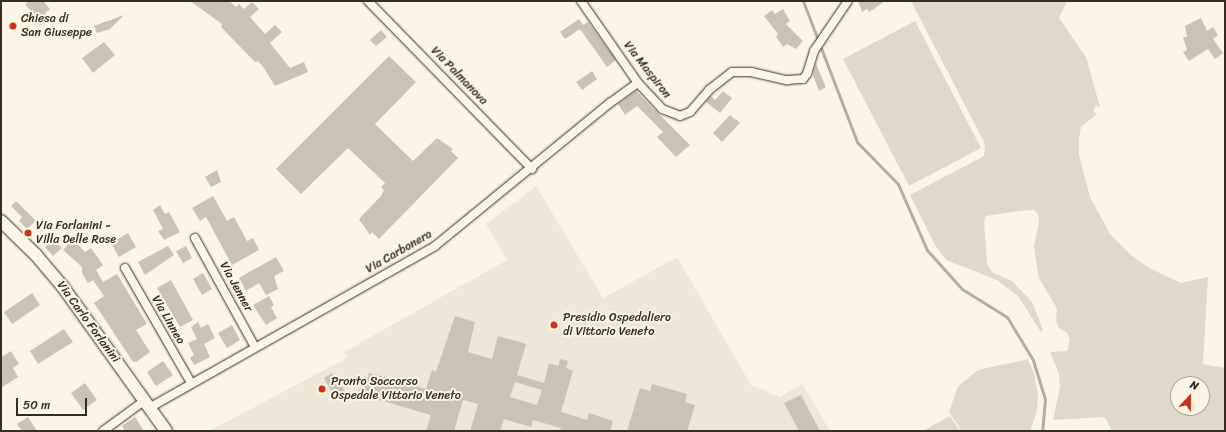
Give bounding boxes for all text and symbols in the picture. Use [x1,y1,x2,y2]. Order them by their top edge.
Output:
place label: Chiesa di San Giuseppe [21,12,92,40]
marker: Chiesa di San Giuseppe [8,21,18,31]
street label: Via Maspiron [620,39,674,101]
street label: Via Palmanova [428,44,490,108]
place label: Via Forlanini - Villa Delle Rose [36,219,117,247]
street label: Via Carbonera [363,227,435,277]
marker: Via Forlanini - Villa Delle Rose [23,228,33,238]
street label: Via Jenner [216,259,256,315]
street label: Via Carlo Forlanini [54,278,122,366]
street label: Via Linneo [148,293,188,347]
place label: Presidio Ospedaliero di Vittorio Veneto [563,311,671,339]
marker: Presidio Ospedaliero di Vittorio Veneto [548,319,560,331]
place label: Pronto Soccorso Ospedale Vittorio Veneto [331,375,462,403]
text: N [1187,375,1201,396]
north arrow [1170,376,1210,416]
marker: Pronto Soccorso Ospedale Vittorio Veneto [316,383,328,395]
scale bar [18,390,89,416]
text: 50 m [23,394,50,416]

